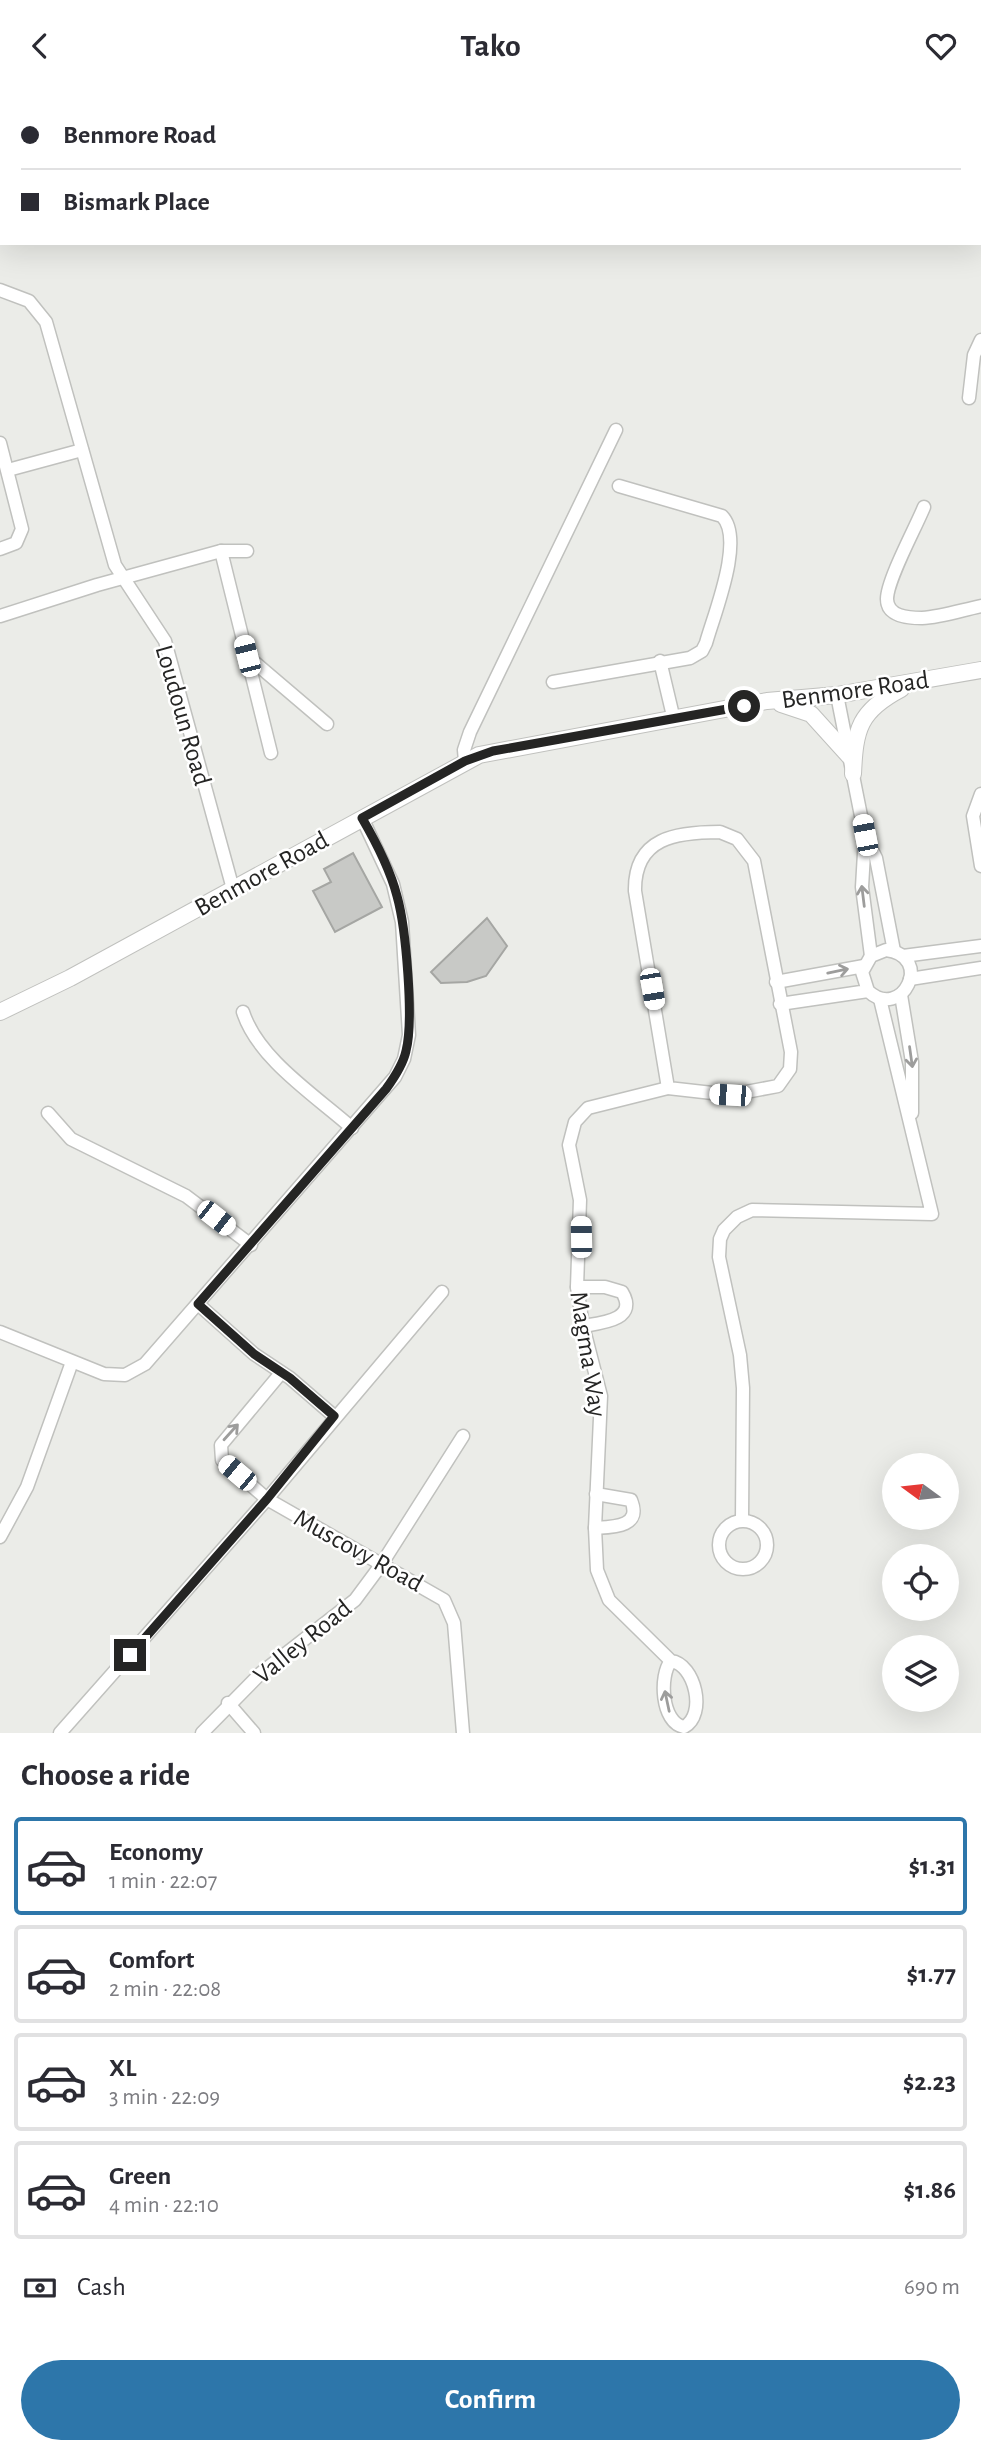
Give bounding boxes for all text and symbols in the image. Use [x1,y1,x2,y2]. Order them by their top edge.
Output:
icon: back [21,27,59,65]
icon: heart [922,27,960,65]
text: Tako [460,30,521,62]
text: Benmore Road [63,122,216,148]
text: Bismark Place [63,189,210,215]
car [232,633,263,679]
street label: Loudoun Road [151,642,216,789]
street label: Benmore Road [780,667,930,713]
route start [728,690,760,722]
car [851,812,880,858]
street label: Benmore Road [190,827,333,921]
one-way arrow [857,885,870,907]
one-way arrow [826,964,849,978]
car [639,966,666,1012]
one-way arrow [904,1045,917,1068]
car [709,1083,752,1107]
car [193,1197,240,1239]
car [571,1216,592,1258]
street label: Magma Way [565,1290,611,1419]
one-way arrow [223,1424,240,1441]
car [215,1451,260,1495]
north arrow [882,1453,959,1529]
map controls [882,1453,959,1712]
street label: Muscovy Road [290,1505,428,1597]
button: locate [882,1544,959,1621]
street label: Valley Road [249,1595,356,1689]
button: layers [882,1635,959,1712]
route end [114,1639,146,1671]
one-way arrow [659,1690,673,1713]
text: Choose a ride [21,1759,190,1791]
icon: car [25,1835,88,1898]
text: Economy [109,1839,203,1865]
text: $1.31 [908,1853,956,1879]
text: 1 min · 22:07 [109,1870,217,1893]
icon: car [25,1943,88,2006]
text: Comfort [109,1947,194,1973]
text: $1.77 [907,1961,956,1987]
text: 2 min · 22:08 [109,1978,221,2001]
icon: car [25,2051,88,2114]
text: XL [109,2055,136,2081]
text: $2.23 [903,2069,956,2095]
text: 3 min · 22:09 [109,2086,220,2109]
icon: car [25,2159,88,2222]
text: Green [109,2163,171,2189]
text: $1.86 [904,2177,956,2203]
text: 4 min · 22:10 [109,2194,219,2217]
icon: cash [21,2269,59,2307]
text: Cash [77,2274,126,2300]
text: 690 m [904,2276,960,2299]
button: Confirm [21,2360,960,2440]

